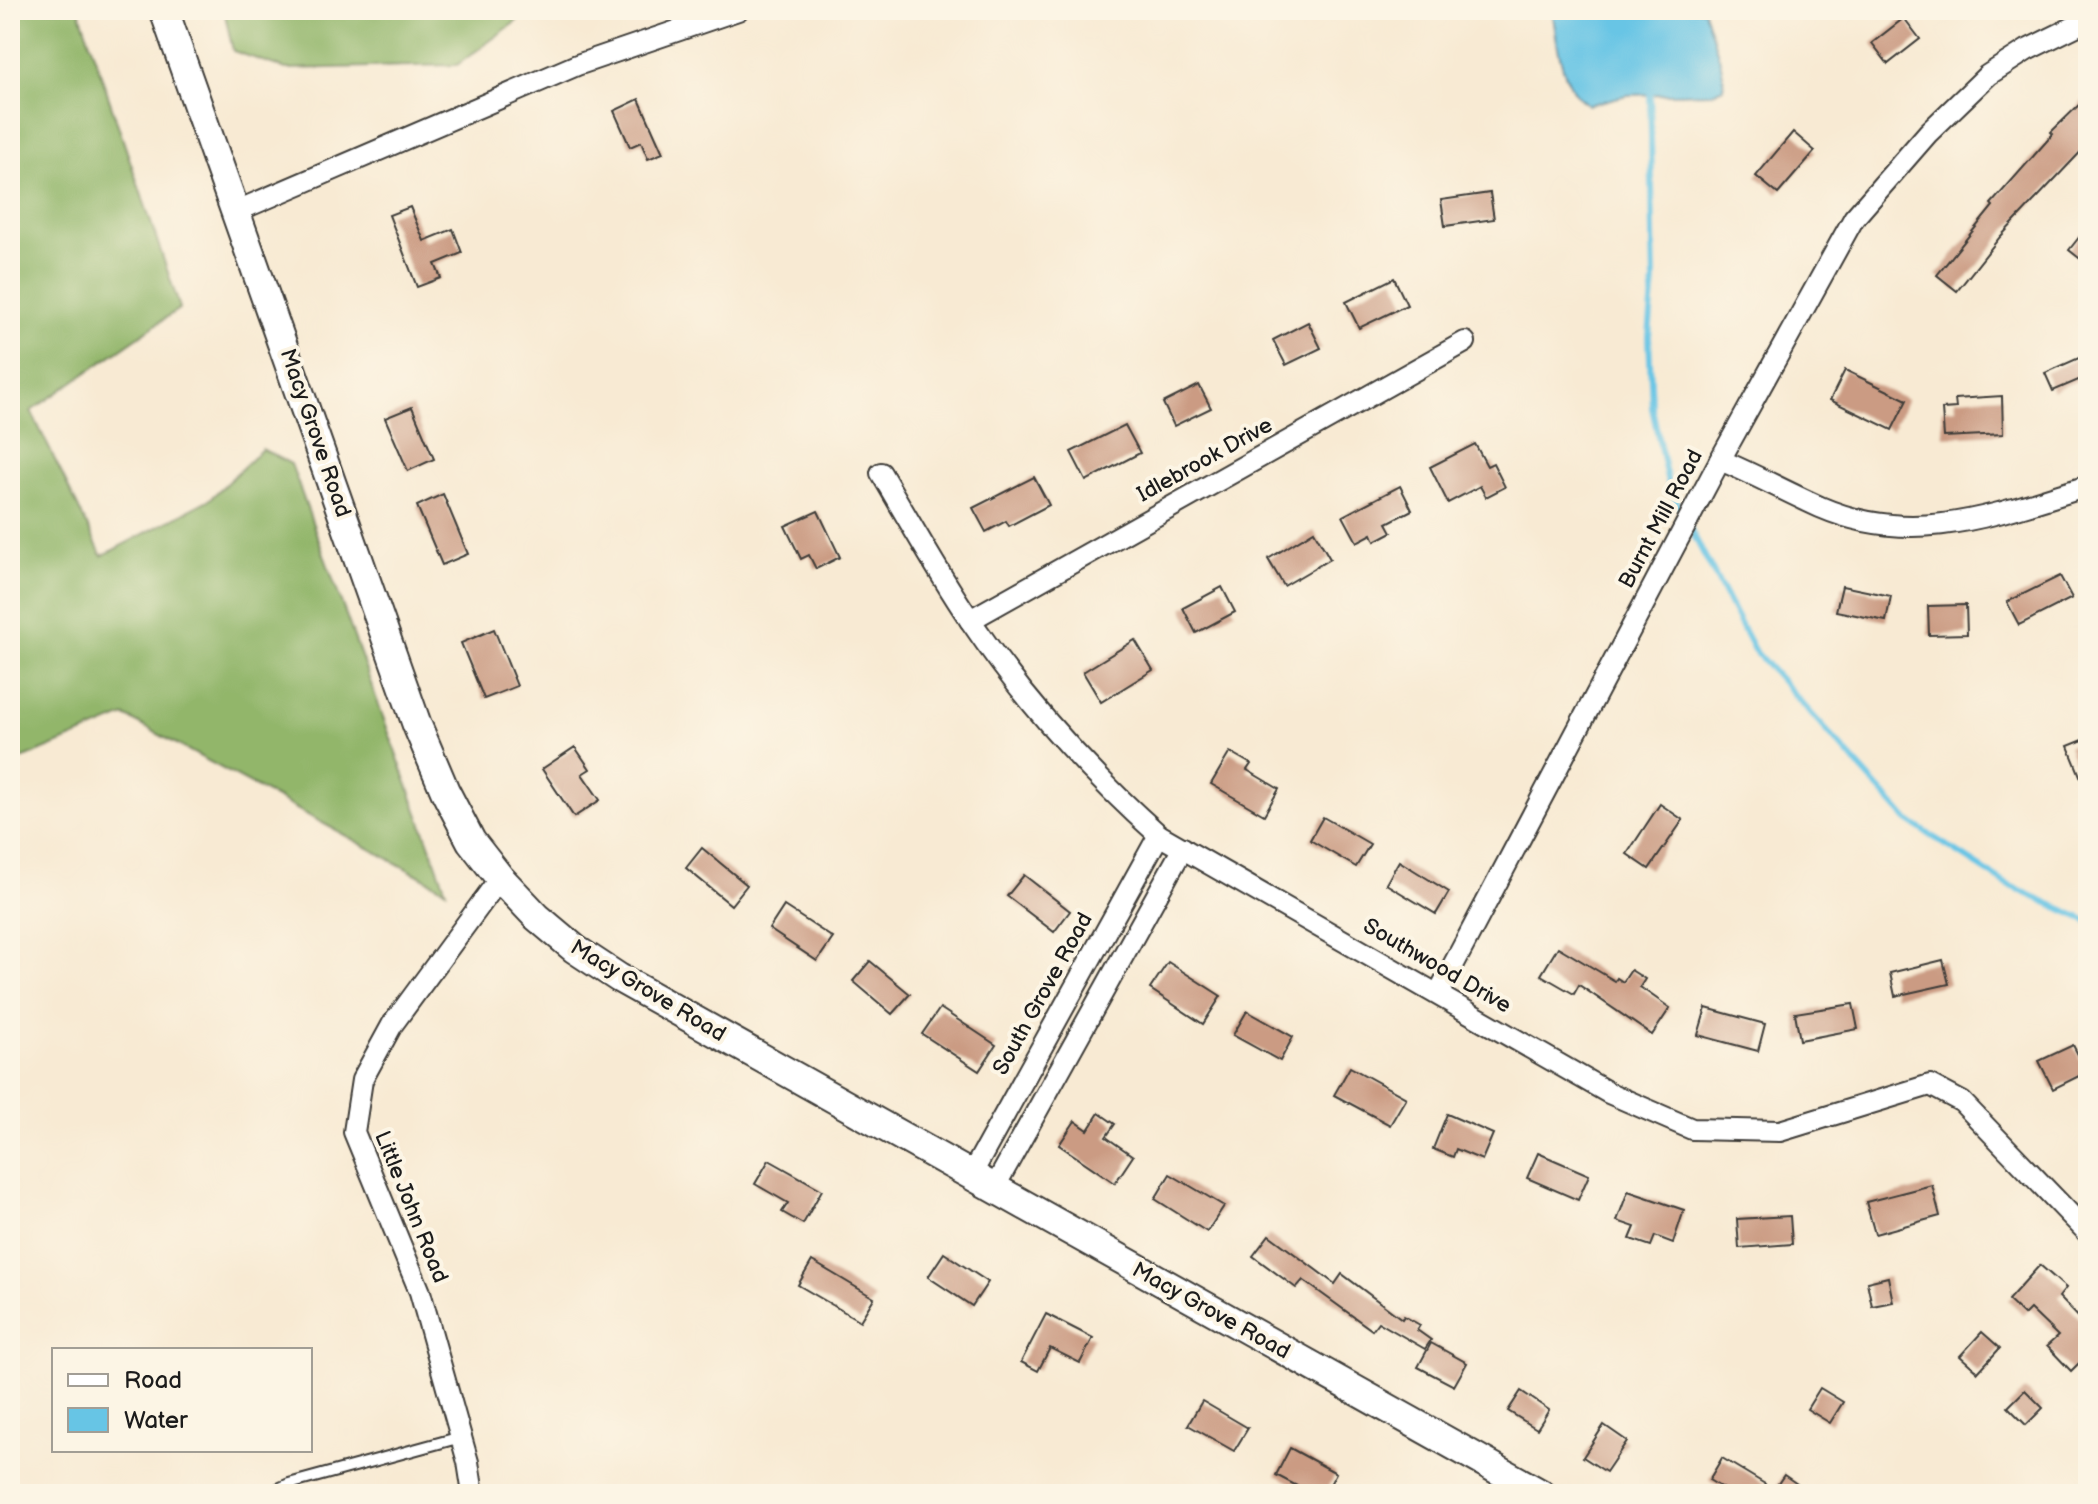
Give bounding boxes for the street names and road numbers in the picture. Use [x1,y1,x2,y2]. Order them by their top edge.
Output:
street label: Macy Grove Road [274,345,356,521]
street label: Idlebrook Drive [1133,412,1277,508]
street label: Burnt Mill Road [1613,445,1709,593]
street label: South Grove Road [987,908,1099,1080]
street label: Southwood Drive [1358,913,1516,1019]
street label: Macy Grove Road [565,934,731,1048]
street label: Little John Road [368,1127,454,1287]
street label: Macy Grove Road [1127,1256,1295,1366]

